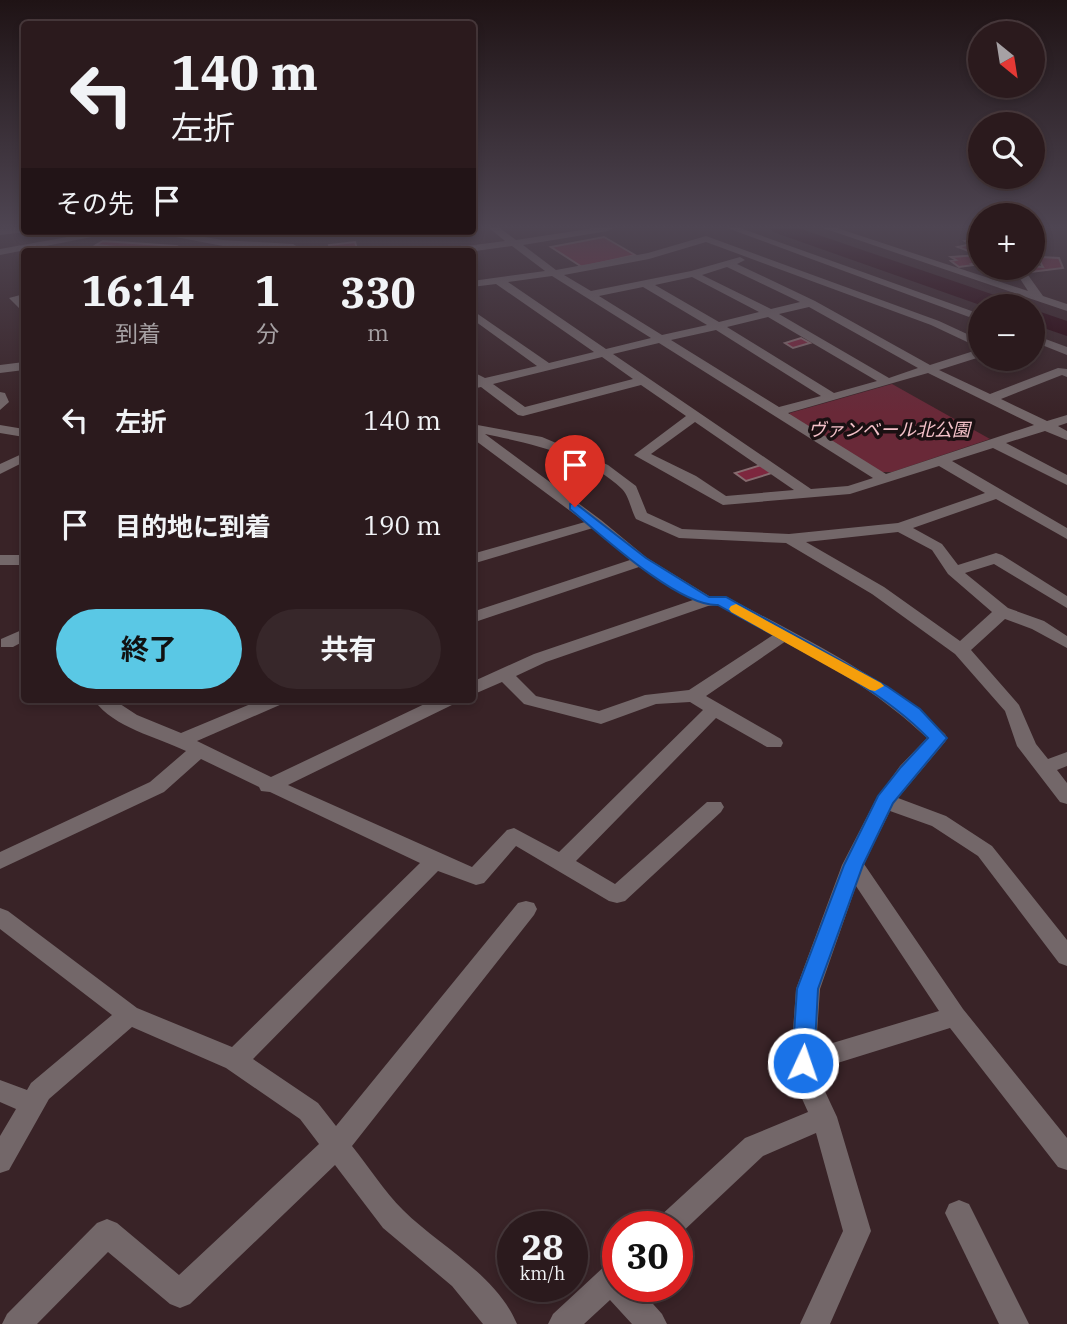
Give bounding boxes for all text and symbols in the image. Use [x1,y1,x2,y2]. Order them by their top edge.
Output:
north arrow [968,21,1045,98]
map controls [968,21,1045,371]
text: 140 m [171,40,318,103]
icon: left [56,49,147,140]
text: 左折 [171,106,235,148]
button: search [968,112,1045,189]
icon: arrive [148,182,186,220]
text: その先 [56,186,134,220]
button: + [968,203,1045,280]
text: 16:14 [81,263,195,318]
text: 1 [255,263,280,318]
text: 330 [340,265,416,320]
button: − [968,294,1045,371]
text: m [367,317,389,347]
text: 到着 [115,318,161,348]
text: 分 [256,318,279,348]
icon: left [56,401,94,439]
text: 140 m [363,403,441,437]
text: 左折 [115,404,167,438]
park label: ヴァンベール北公園 [808,418,973,441]
pin [545,435,605,507]
icon: arrive [556,446,594,484]
icon: arrive [56,506,94,544]
text: 190 m [363,508,441,542]
text: 目的地に到着 [115,509,271,543]
button: 終了 [56,609,242,689]
button: 共有 [256,609,441,689]
position arrow [766,1026,840,1100]
speed limit sign: 30 [602,1211,693,1302]
text: 28 [521,1224,564,1270]
text: km/h [520,1262,565,1285]

